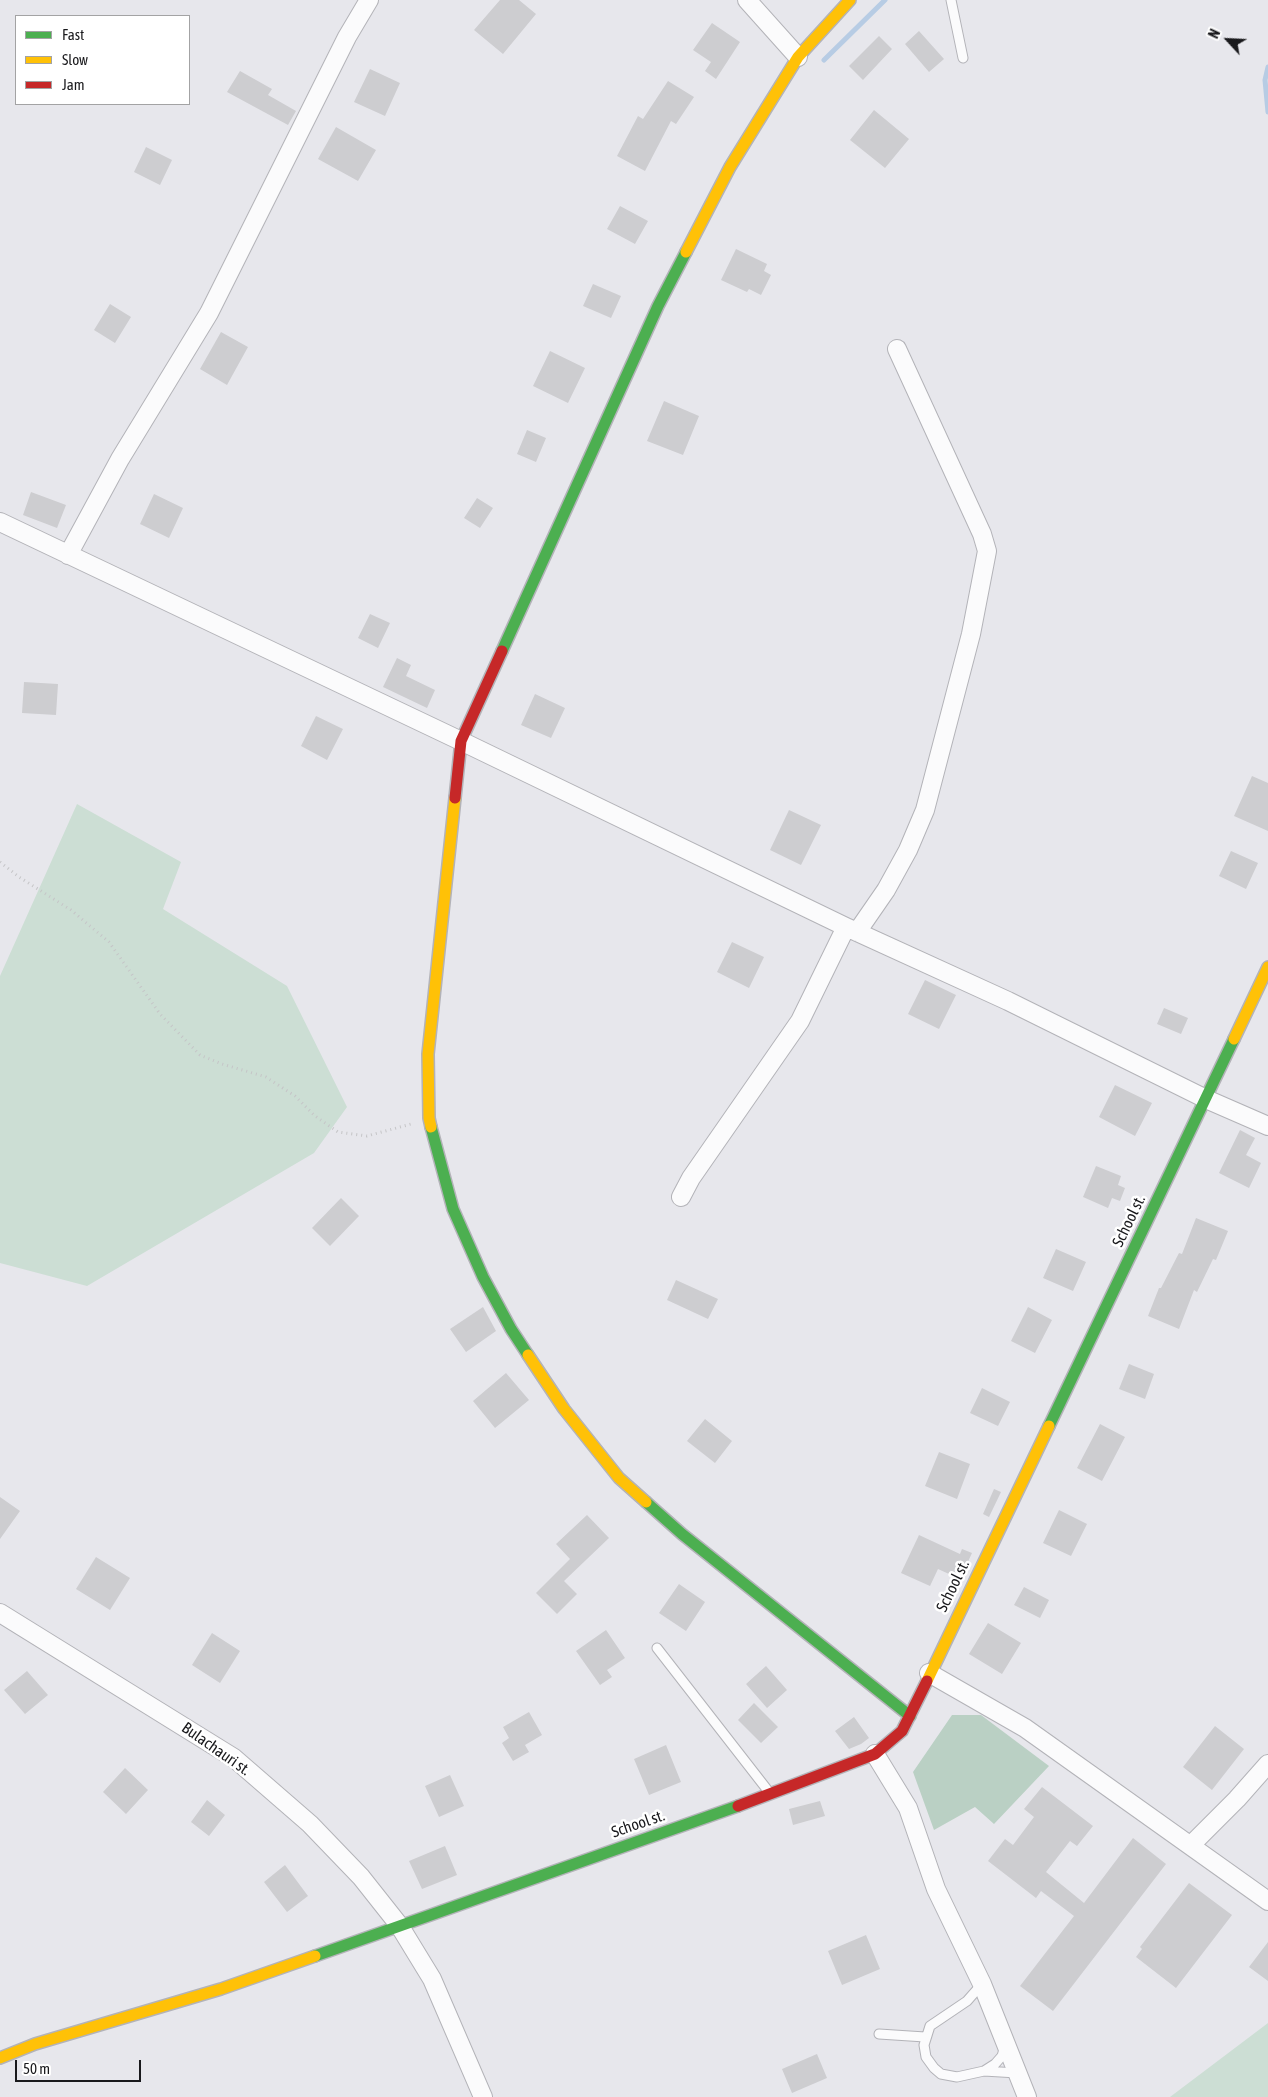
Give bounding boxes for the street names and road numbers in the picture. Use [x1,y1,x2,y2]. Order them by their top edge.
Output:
street label: School st. [1108,1192,1150,1250]
street label: School st. [932,1557,974,1615]
street label: Bulachauri st. [178,1718,254,1780]
street label: School st. [609,1806,667,1842]

